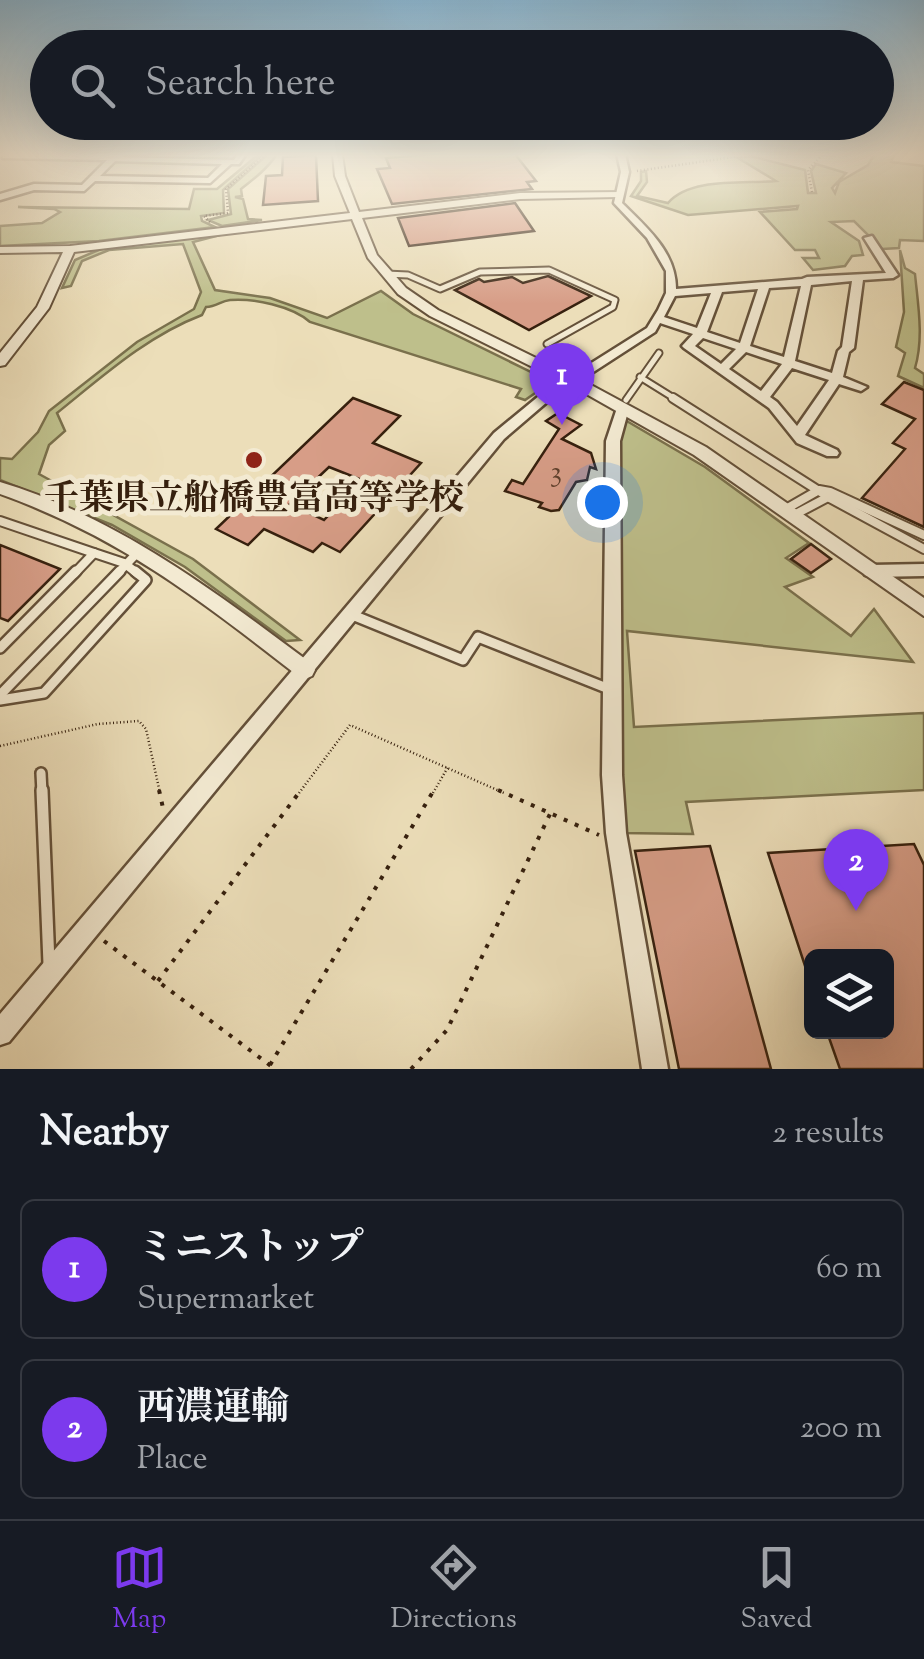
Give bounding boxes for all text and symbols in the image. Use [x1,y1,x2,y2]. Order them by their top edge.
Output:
search box [30,30,894,140]
icon: search [65,58,120,113]
text: Search here [145,58,336,112]
pin: 1 [530,342,594,425]
marker: 千葉県立船橋豊富高等学校 [243,449,265,471]
house number: 3 [550,452,562,495]
place label: 千葉県立船橋豊富高等学校 [44,475,464,526]
your location [577,477,628,528]
pin: 2 [824,828,888,911]
map controls [804,949,894,1039]
button: layers [804,949,894,1039]
text: Nearby [40,1104,169,1164]
text: 2 results [772,1111,884,1157]
text: ミニストップ [137,1223,364,1277]
text: 1 [69,1246,80,1292]
text: 60 m [816,1246,882,1292]
text: Supermarket [137,1277,314,1323]
text: 西濃運輸 [137,1383,289,1437]
text: 2 [67,1406,82,1452]
text: 200 m [800,1406,882,1452]
text: Place [137,1437,208,1483]
tab: Map [112,1540,167,1640]
tab: Directions [390,1540,517,1640]
tab: Saved [740,1540,812,1640]

